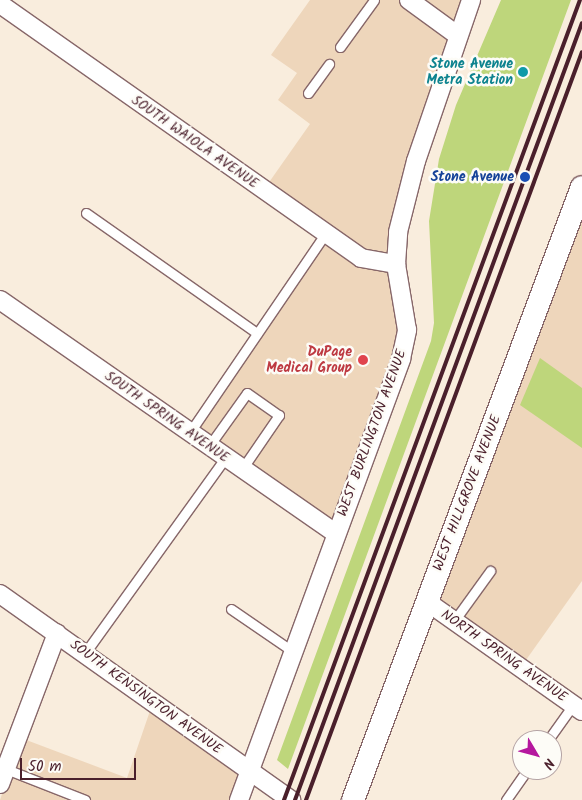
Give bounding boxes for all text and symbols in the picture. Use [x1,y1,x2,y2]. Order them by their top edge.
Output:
place label: Stone Avenue Metra Station [426,56,513,88]
marker: Stone Avenue Metra Station [517,66,529,78]
street label: SOUTH WAIOLA AVENUE [128,92,262,192]
place label: Stone Avenue [431,169,514,185]
marker: Stone Avenue [518,170,532,184]
place label: DuPage Medical Group [266,344,352,377]
street label: WEST BURLINGTON AVENUE [334,347,410,519]
marker: DuPage Medical Group [356,353,370,367]
street label: SOUTH SPRING AVENUE [101,368,233,466]
street label: WEST HILLGROVE AVENUE [430,413,504,573]
street label: NORTH SPRING AVENUE [438,606,570,706]
street label: SOUTH KENSINGTON AVENUE [67,636,225,758]
north arrow [512,730,562,780]
scale bar [22,748,139,780]
text: N [537,753,560,774]
text: 50 m [28,755,62,779]

